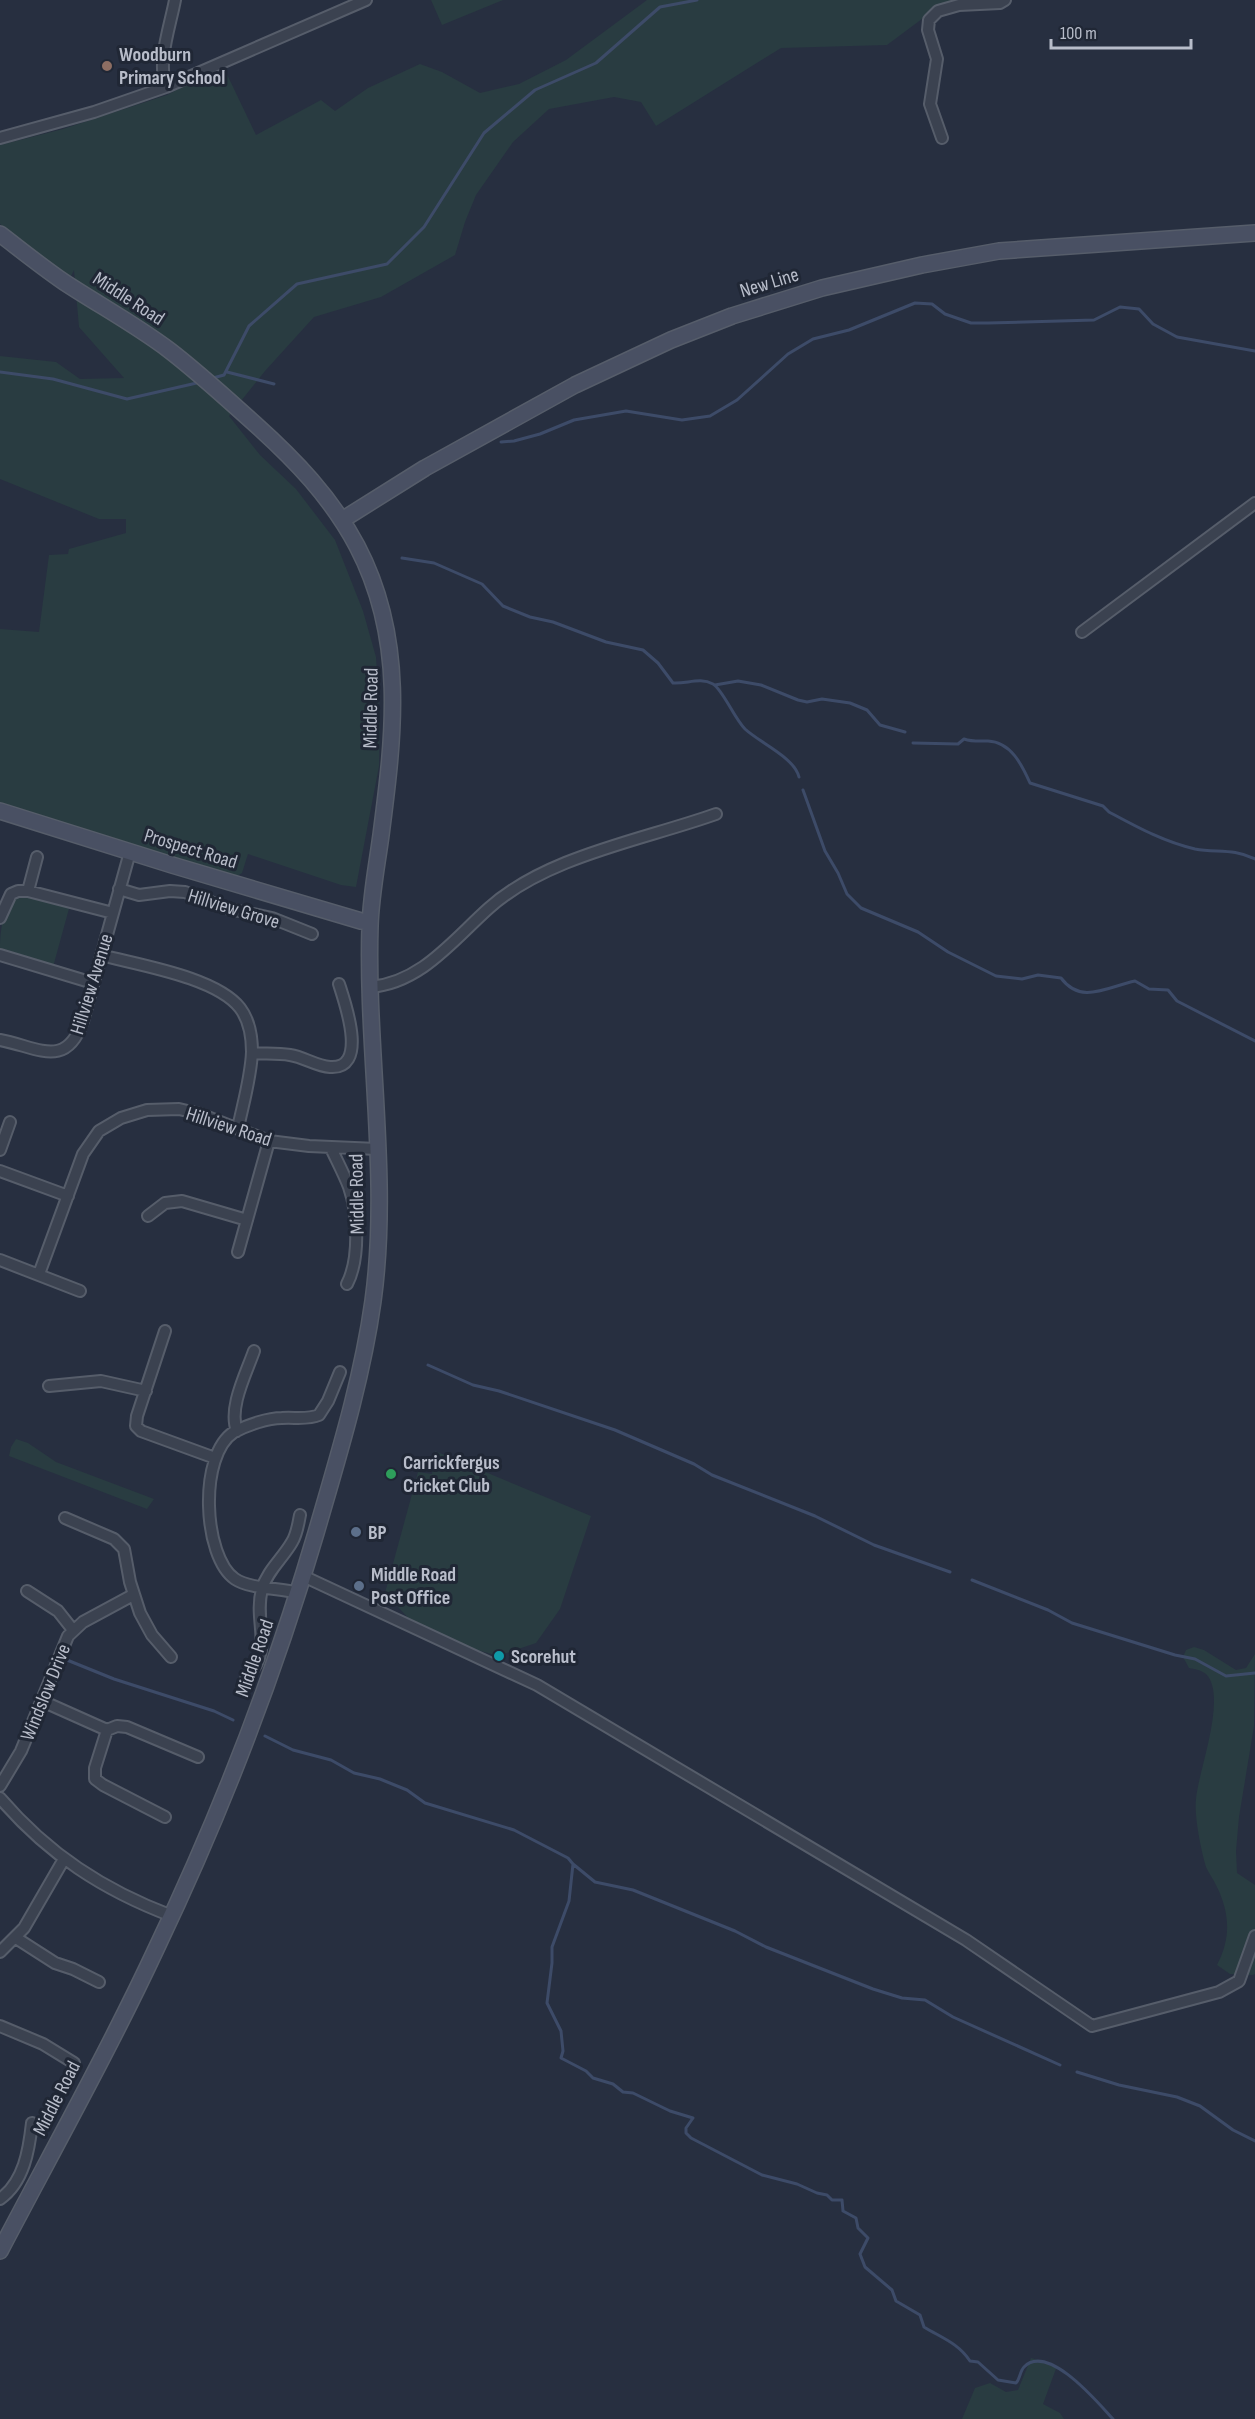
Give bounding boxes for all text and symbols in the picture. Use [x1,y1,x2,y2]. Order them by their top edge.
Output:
scale bar [1051,12,1190,50]
text: 100 m [1060,23,1097,44]
place label: Woodburn Primary School [119,43,225,90]
marker: Woodburn Primary School [100,59,114,73]
street label: New Line [737,263,802,303]
street label: Middle Road [88,267,169,331]
street label: Middle Road [358,668,384,748]
street label: Prospect Road [141,823,240,874]
street label: Hillview Grove [185,884,282,934]
street label: Hillview Avenue [65,931,119,1038]
street label: Hillview Road [183,1102,274,1152]
street label: Middle Road [344,1154,370,1234]
place label: Carrickfergus Cricket Club [403,1451,500,1498]
marker: Carrickfergus Cricket Club [384,1467,398,1481]
place label: BP [368,1521,387,1545]
marker: BP [349,1525,363,1539]
place label: Middle Road Post Office [371,1563,456,1610]
marker: Middle Road Post Office [352,1579,366,1593]
street label: Middle Road [230,1616,279,1700]
street label: Windslow Drive [16,1641,76,1744]
place label: Scorehut [511,1645,576,1669]
marker: Scorehut [492,1649,506,1663]
street label: Middle Road [28,2057,86,2140]

